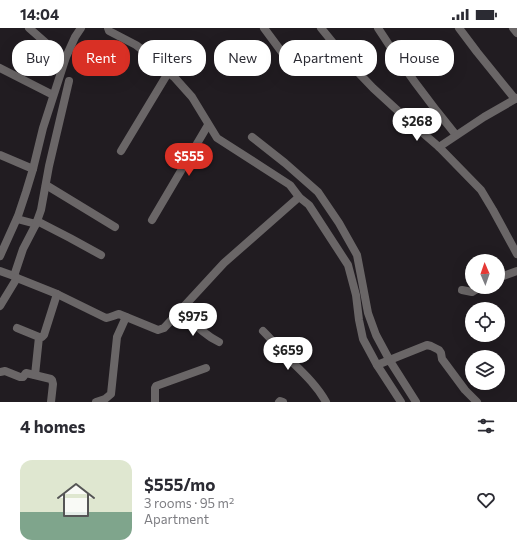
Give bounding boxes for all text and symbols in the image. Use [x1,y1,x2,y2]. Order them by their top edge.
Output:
text: 14:04 [20,5,59,23]
chip: Buy [12,40,64,76]
chip: Rent [72,40,130,76]
chip: Filters [138,40,206,76]
chip: New [214,40,271,76]
chip: Apartment [279,40,377,76]
chip: House [385,40,454,76]
pin: $268 [393,108,441,142]
text: $268 [402,113,432,129]
pin: $555 [165,143,213,177]
text: $555 [174,148,204,164]
north arrow [465,254,505,294]
map controls [465,254,505,390]
button: locate [465,302,505,342]
pin: $975 [169,303,217,337]
text: $975 [178,308,208,324]
pin: $659 [264,337,312,371]
text: $659 [272,342,304,358]
button: layers [465,350,505,390]
icon: filters [475,415,497,437]
text: 4 homes [20,416,85,437]
text: $555/mo [144,474,215,495]
icon: home [52,476,100,524]
icon: heart [475,489,497,511]
text: 3 rooms · 95 m² [144,495,234,511]
text: Apartment [144,511,209,527]

